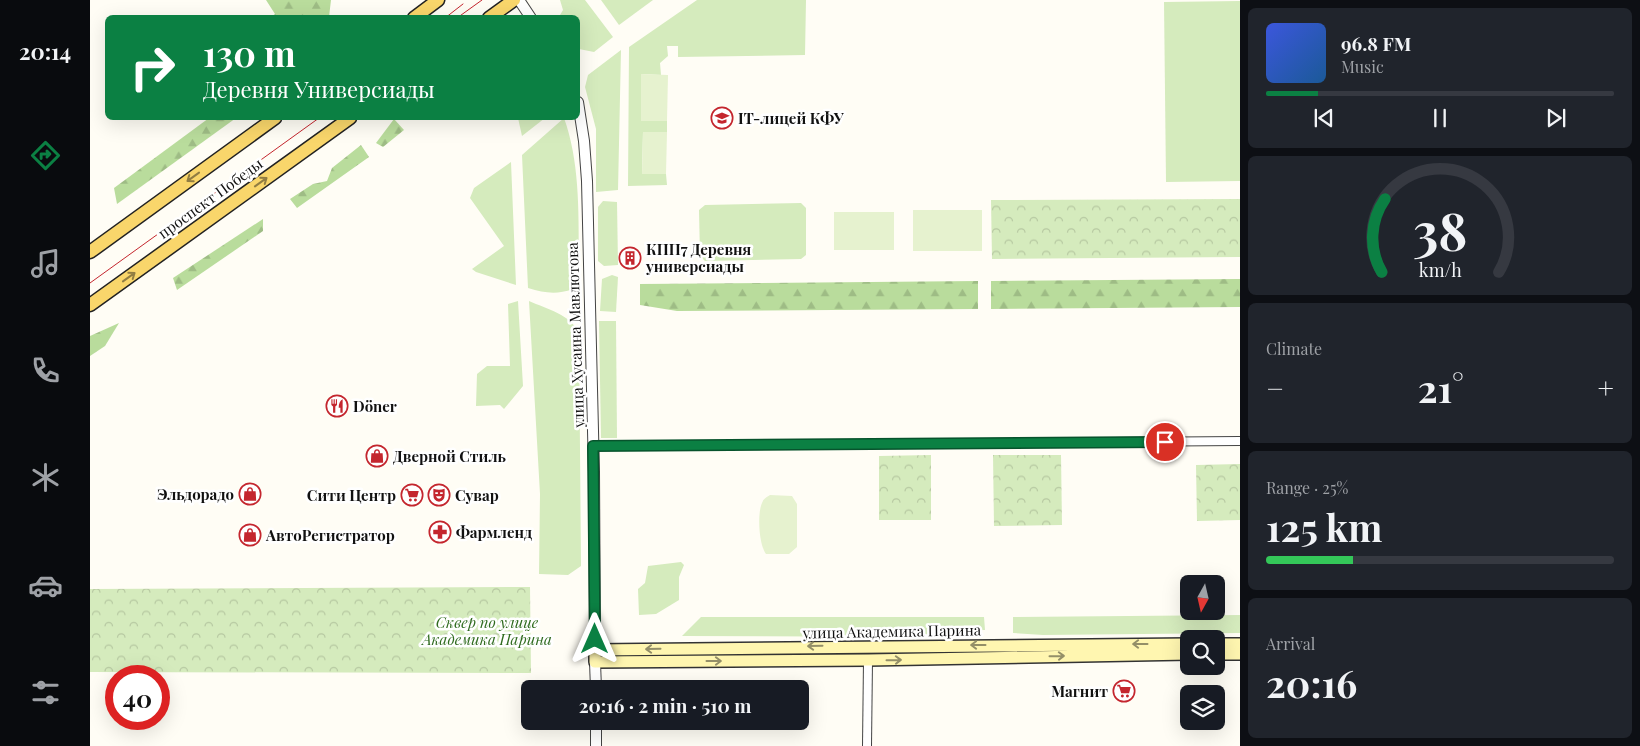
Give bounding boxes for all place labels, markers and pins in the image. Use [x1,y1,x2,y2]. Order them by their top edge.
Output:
school or university icon: IT-лицей КФУ [710,106,734,130]
place label: IT-лицей КФУ [738,108,845,128]
place label: КПП7 Деревня универсиады [645,239,752,276]
building icon: КПП7 Деревня универсиады [618,246,642,270]
restaurant icon: Döner [325,394,349,418]
place label: Döner [353,396,397,416]
pin [1144,421,1186,463]
shop icon: Дверной Стиль [365,444,389,468]
place label: Дверной Стиль [393,446,507,466]
shop icon: Эльдорадо [238,482,262,506]
supermarket icon: Сити Центр [400,483,424,507]
theatre icon: Сувар [427,483,451,507]
place label: Эльдорадо [157,484,234,504]
place label: Сити Центр [307,485,396,505]
place label: Сувар [455,485,499,505]
pharmacy icon: Фармленд [428,520,452,544]
place label: Фармленд [456,522,532,542]
shop icon: АвтоРегистратор [238,523,262,547]
place label: АвтоРегистратор [265,525,395,545]
supermarket icon: Магнит [1112,679,1136,703]
place label: Магнит [1051,681,1108,701]

